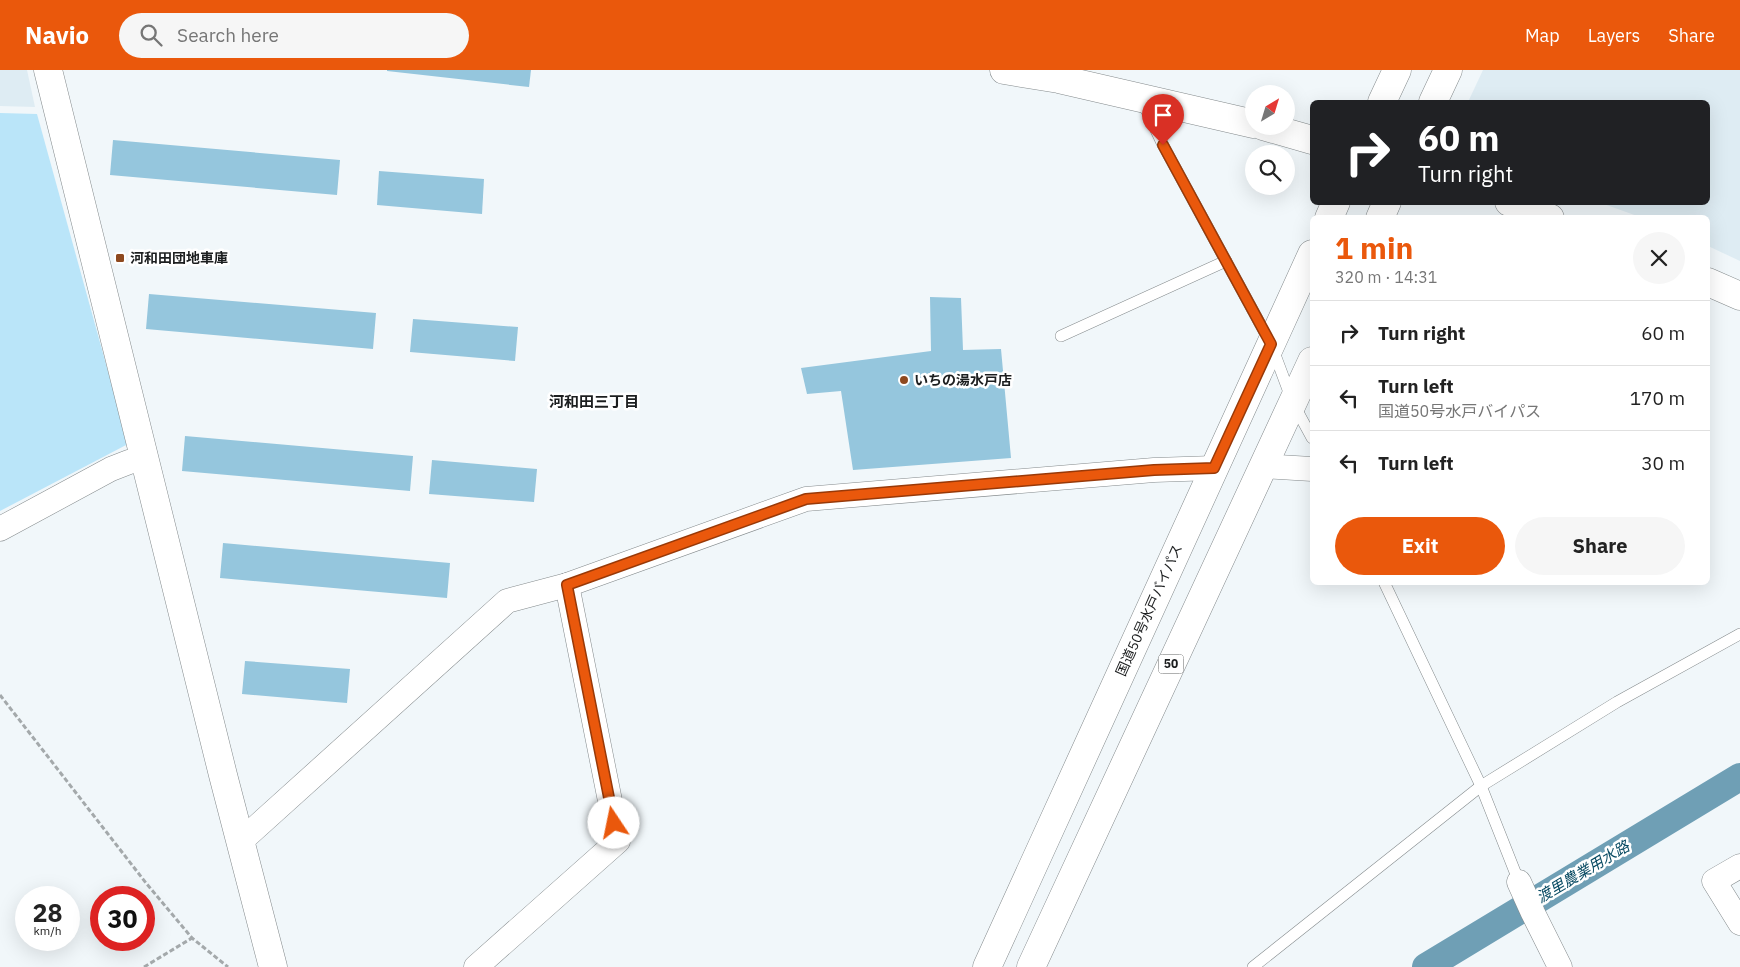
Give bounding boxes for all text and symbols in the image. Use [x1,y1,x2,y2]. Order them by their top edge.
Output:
search box [119,13,469,58]
text: Navio [25,19,89,51]
icon: search [137,21,165,49]
text: Search here [177,23,279,47]
text: Map [1525,24,1560,47]
text: Layers [1588,24,1640,47]
text: Share [1668,24,1715,47]
north arrow [1245,85,1295,135]
map controls [1245,85,1295,195]
pin [1142,94,1184,145]
icon: arrive [1149,101,1177,129]
text: 60 m [1418,115,1500,161]
icon: right [1335,120,1400,185]
button: search [1245,145,1295,195]
text: Turn right [1418,159,1513,188]
text: 1 min [1335,228,1413,267]
button: close [1633,232,1685,284]
place label: 河和田団地車庫 [130,249,228,267]
marker: 河和田団地車庫 [114,252,126,264]
text: 320 m · 14:31 [1335,267,1437,287]
icon: right [1335,319,1363,347]
text: Turn right [1378,321,1465,345]
text: 60 m [1641,321,1685,345]
place label: いちの湯水戸店 [914,371,1012,389]
marker: いちの湯水戸店 [898,374,910,386]
text: Turn left [1378,374,1454,398]
icon: left [1335,384,1363,412]
text: 170 m [1630,386,1685,410]
district label: 河和田三丁目 [549,392,639,411]
text: 国道50号水戸バイパス [1378,401,1541,421]
icon: left [1335,449,1363,477]
text: Turn left [1378,451,1454,475]
text: 30 m [1641,451,1685,475]
button: Exit [1335,517,1505,575]
button: Share [1515,517,1685,575]
street label: 国道50号水戸バイパス [1112,541,1186,679]
road number: 50 [1158,654,1184,674]
position arrow [587,796,639,848]
water label: 渡里農業用水路 [1533,835,1634,907]
speed limit sign: 30 [90,886,155,951]
text: 28 [32,896,63,929]
text: km/h [33,923,62,938]

